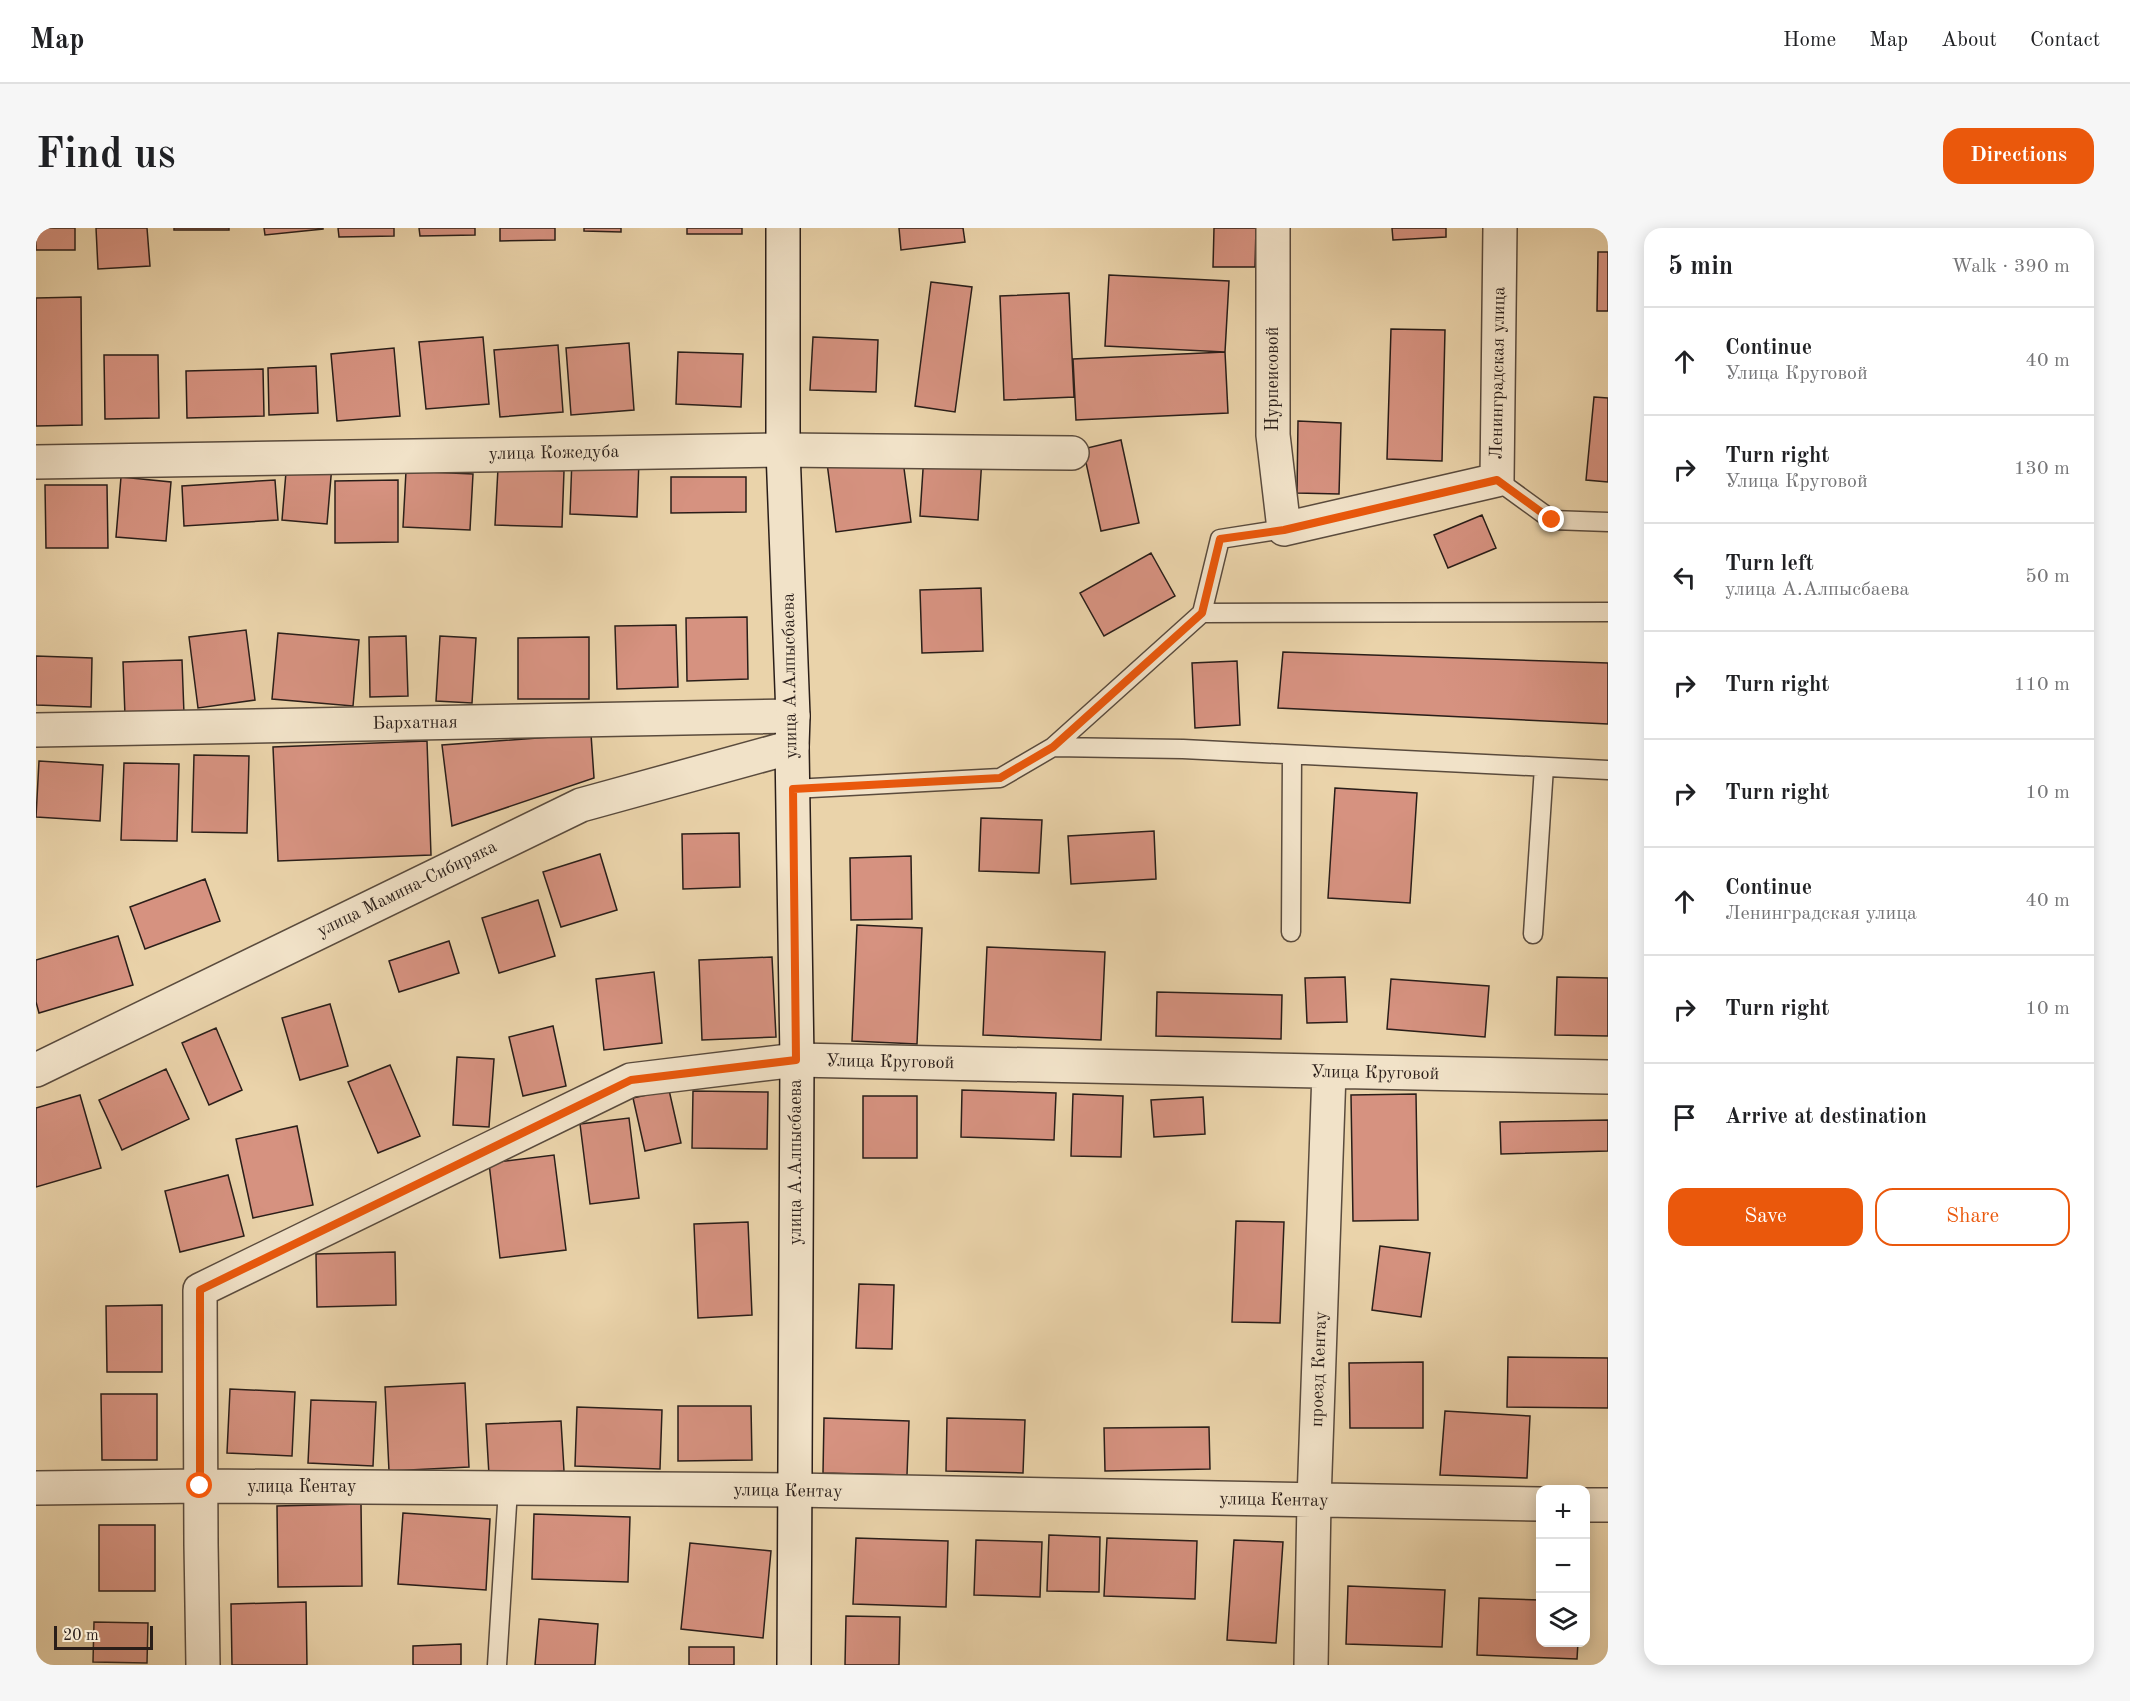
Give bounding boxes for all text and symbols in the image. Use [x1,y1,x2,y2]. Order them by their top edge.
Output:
text: Map [30,27,84,55]
text: Home [1783,30,1836,51]
text: Map [1869,30,1908,51]
text: About [1941,30,1997,51]
text: Contact [2030,30,2100,51]
button: Directions [1943,128,2094,184]
text: Find us [36,135,175,177]
text: 5 min [1668,254,1733,280]
text: Walk · 390 m [1951,257,2070,277]
street label: Ленинградская улица [1487,286,1509,460]
street label: Нурпеисовой [1264,327,1282,431]
text: Continue [1725,337,1812,359]
icon: ahead [1668,345,1701,378]
text: 40 m [2025,351,2070,371]
text: Улица Круговой [1725,364,1868,384]
street label: улица Кожедуба [489,443,620,463]
text: Turn right [1725,445,1829,467]
icon: right [1668,453,1701,486]
text: 130 m [2014,459,2070,479]
text: Улица Круговой [1725,472,1868,492]
route end [1538,506,1564,532]
text: Turn left [1725,553,1814,575]
icon: left [1668,561,1701,594]
text: 50 m [2025,567,2070,587]
text: улица А.Алпысбаева [1725,580,1909,600]
street label: улица А.Алпысбаева [780,593,800,759]
icon: right [1668,669,1701,702]
text: Turn right [1725,674,1829,696]
text: 110 m [2014,675,2070,695]
street label: Бархатная [372,713,458,733]
icon: right [1668,777,1701,810]
text: Turn right [1725,782,1829,804]
text: 10 m [2025,783,2070,803]
street label: улица Мамина-Сибиряка [314,838,500,940]
text: Continue [1725,877,1812,899]
icon: ahead [1668,885,1701,918]
text: 40 m [2025,891,2070,911]
text: Ленинградская улица [1725,904,1917,924]
icon: right [1668,993,1701,1026]
text: Turn right [1725,998,1829,1020]
text: 10 m [2025,999,2070,1019]
street label: Улица Круговой [826,1052,954,1072]
street label: Улица Круговой [1311,1063,1439,1083]
street label: улица А.Алпысбаева [787,1079,805,1245]
icon: arrive [1668,1101,1701,1134]
text: Arrive at destination [1725,1106,1927,1128]
button: Save [1668,1188,1863,1246]
button: Share [1875,1188,2070,1246]
street label: проезд Кентау [1308,1310,1330,1427]
route start [186,1472,212,1498]
street label: улица Кентау [247,1478,357,1496]
street label: улица Кентау [733,1481,843,1501]
map controls [1536,1485,1590,1647]
button: + [1536,1485,1590,1539]
street label: улица Кентау [1219,1490,1329,1510]
button: − [1536,1539,1590,1593]
button: layers [1536,1593,1590,1647]
scale bar [54,1623,153,1650]
text: 20 m [63,1628,99,1644]

